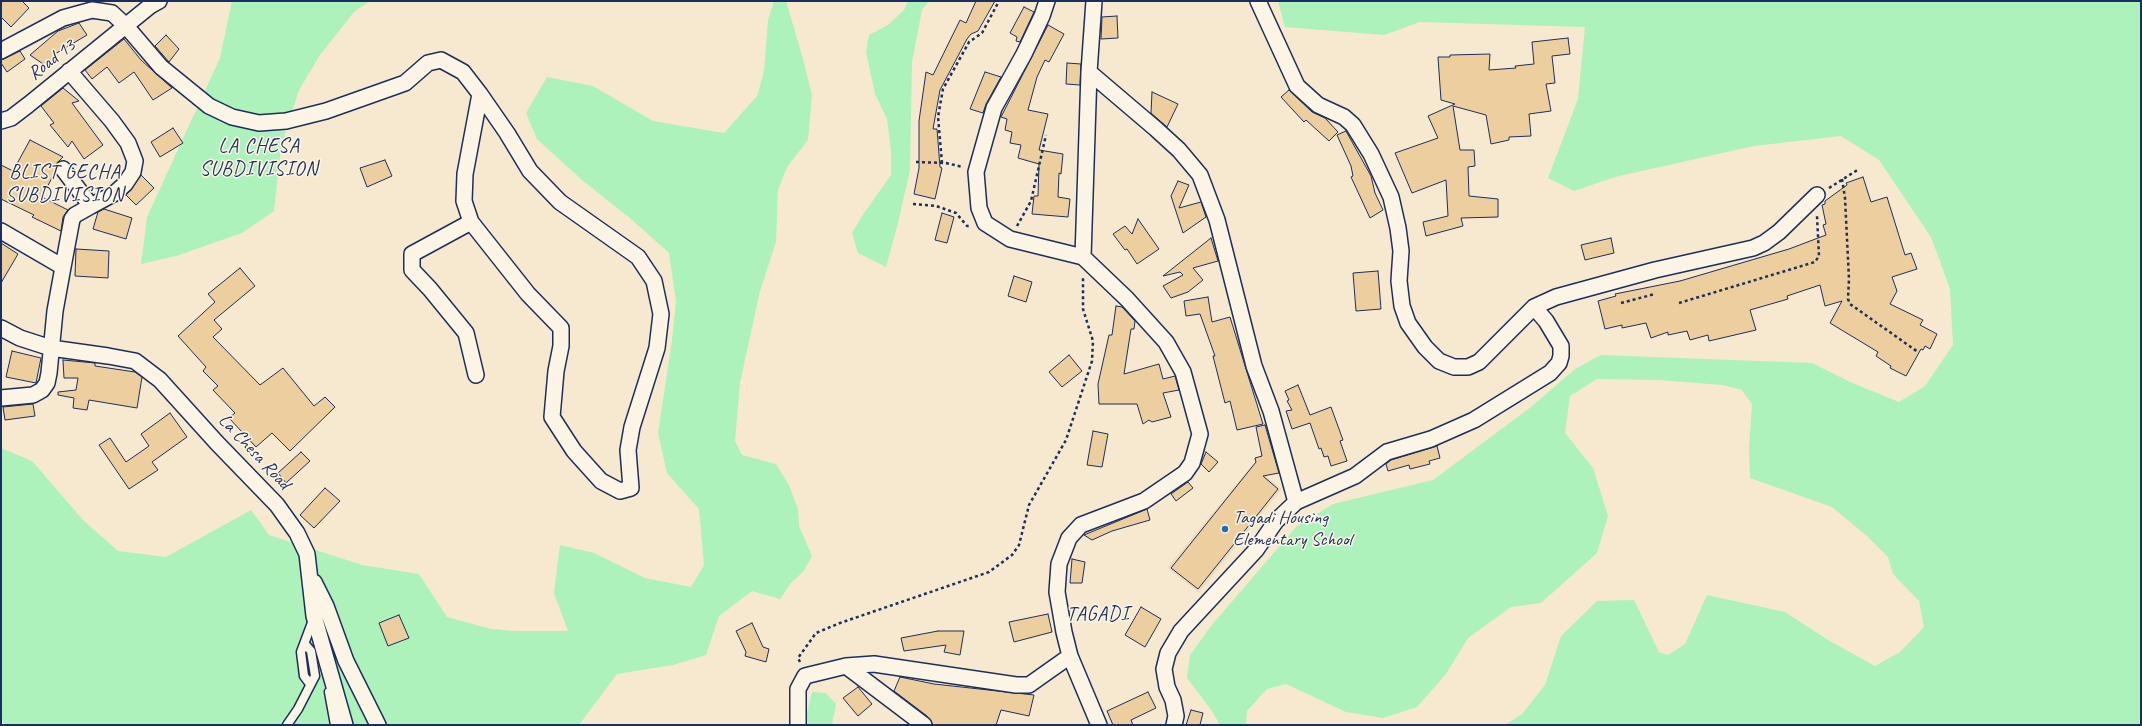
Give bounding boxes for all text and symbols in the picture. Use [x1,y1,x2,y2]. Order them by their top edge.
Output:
street label: Road 13 [24,35,80,85]
district label: LA CHESA SUBDIVISION [201,135,317,182]
district label: BLIST GECHA SUBDIVISION [7,161,123,208]
street label: La Chesa Road [213,409,295,495]
place label: Tagadi Housing Elementary School [1233,507,1352,551]
marker: Tagadi Housing Elementary School [1220,524,1230,534]
district label: TAGADI [1066,603,1130,627]

